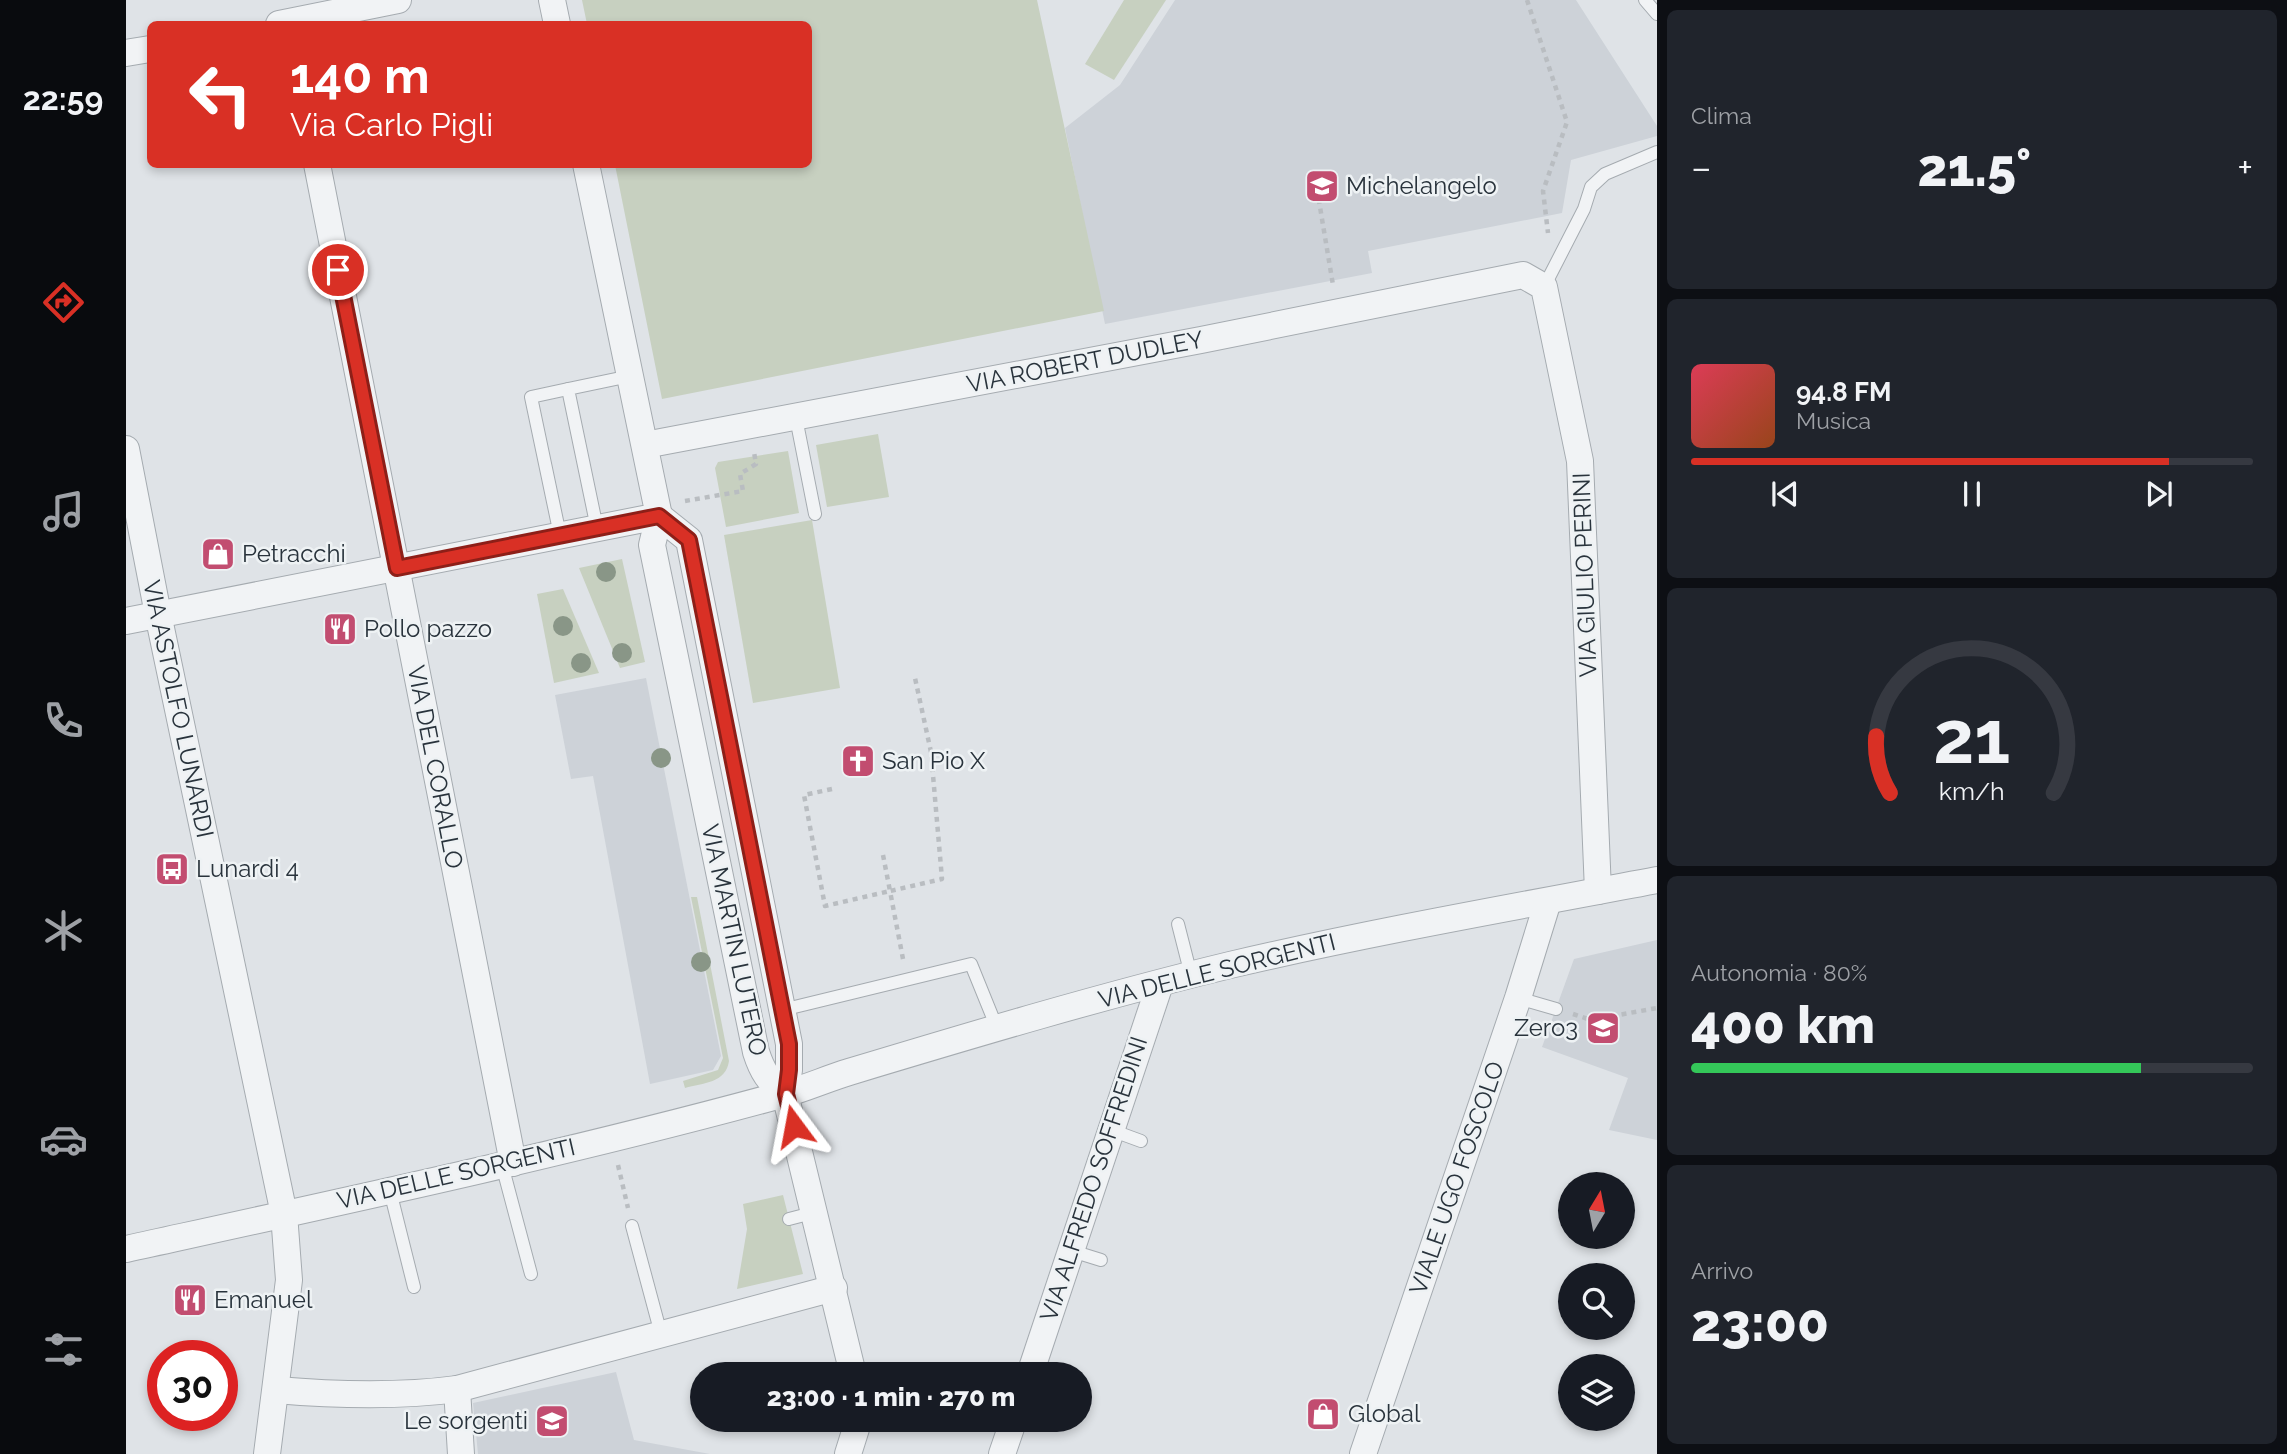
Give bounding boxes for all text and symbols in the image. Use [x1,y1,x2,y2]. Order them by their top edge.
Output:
text: 140 m [290,47,430,104]
icon: left [175,49,266,140]
text: 22:59 [23,80,103,117]
text: Clima [1691,102,1752,129]
text: Via Carlo Pigli [290,106,493,143]
text: 21.5° [1917,137,2031,198]
text: − [1691,145,1711,190]
text: + [2237,145,2253,190]
school or university icon: Michelangelo [1303,167,1341,205]
place label: Michelangelo [1346,171,1497,200]
pin [308,240,368,300]
icon: arrive [319,251,357,289]
icon: directions [39,278,88,327]
street label: VIA ROBERT DUDLEY [964,324,1206,399]
text: 94.8 FM [1796,377,1891,407]
text: Musica [1796,407,1871,434]
street label: VIA GIULIO PERINI [1566,472,1603,678]
icon: previous [1766,475,1804,513]
icon: pause [1953,475,1991,513]
icon: next [2140,475,2178,513]
icon: music [39,487,88,536]
shop icon: Petracchi [199,535,237,573]
place label: Petracchi [242,539,346,568]
street label: VIA ASTOLFO LUNARDI [137,577,220,840]
restaurant icon: Pollo pazzo [321,610,359,648]
place label: Pollo pazzo [364,614,492,643]
street label: VIA DEL CORALLO [402,663,469,871]
text: 21 [1933,695,2011,780]
icon: phone [39,696,88,745]
church icon: San Pio X [839,742,877,780]
place label: San Pio X [882,746,986,775]
text: km/h [1939,776,2005,806]
street label: VIA MARTIN LUTERO [696,821,773,1058]
bus stop icon: Lunardi 4 [153,850,191,888]
place label: Lunardi 4 [196,854,299,883]
icon: climate [39,906,88,955]
street label: VIA DELLE SORGENTI [1095,927,1339,1014]
text: Autonomia · 80% [1691,959,1867,986]
text: 400 km [1691,994,1875,1055]
school or university icon: Zero3 [1584,1009,1622,1047]
place label: Zero3 [1514,1013,1578,1042]
street label: VIA ALFREDO SOFFREDINI [1034,1033,1153,1325]
street label: VIALE UGO FOSCOLO [1403,1057,1510,1298]
position arrow [757,1089,831,1163]
icon: car [39,1115,88,1164]
street label: VIA DELLE SORGENTI [334,1132,578,1215]
north arrow [1558,1172,1634,1250]
map controls [1558,1172,1635,1431]
text: Arrivo [1691,1257,1753,1284]
button: search [1558,1263,1635,1340]
restaurant icon: Emanuel [171,1281,209,1319]
place label: Emanuel [214,1285,313,1314]
text: 23:00 [1691,1292,1829,1353]
icon: filters [39,1325,88,1374]
speed limit sign: 30 [147,1340,238,1431]
button: layers [1558,1354,1635,1431]
text: 23:00 · 1 min · 270 m [767,1382,1015,1412]
shop icon: Global [1304,1395,1342,1433]
place label: Global [1348,1399,1421,1428]
school or university icon: Le sorgenti [533,1402,571,1440]
place label: Le sorgenti [404,1406,528,1435]

